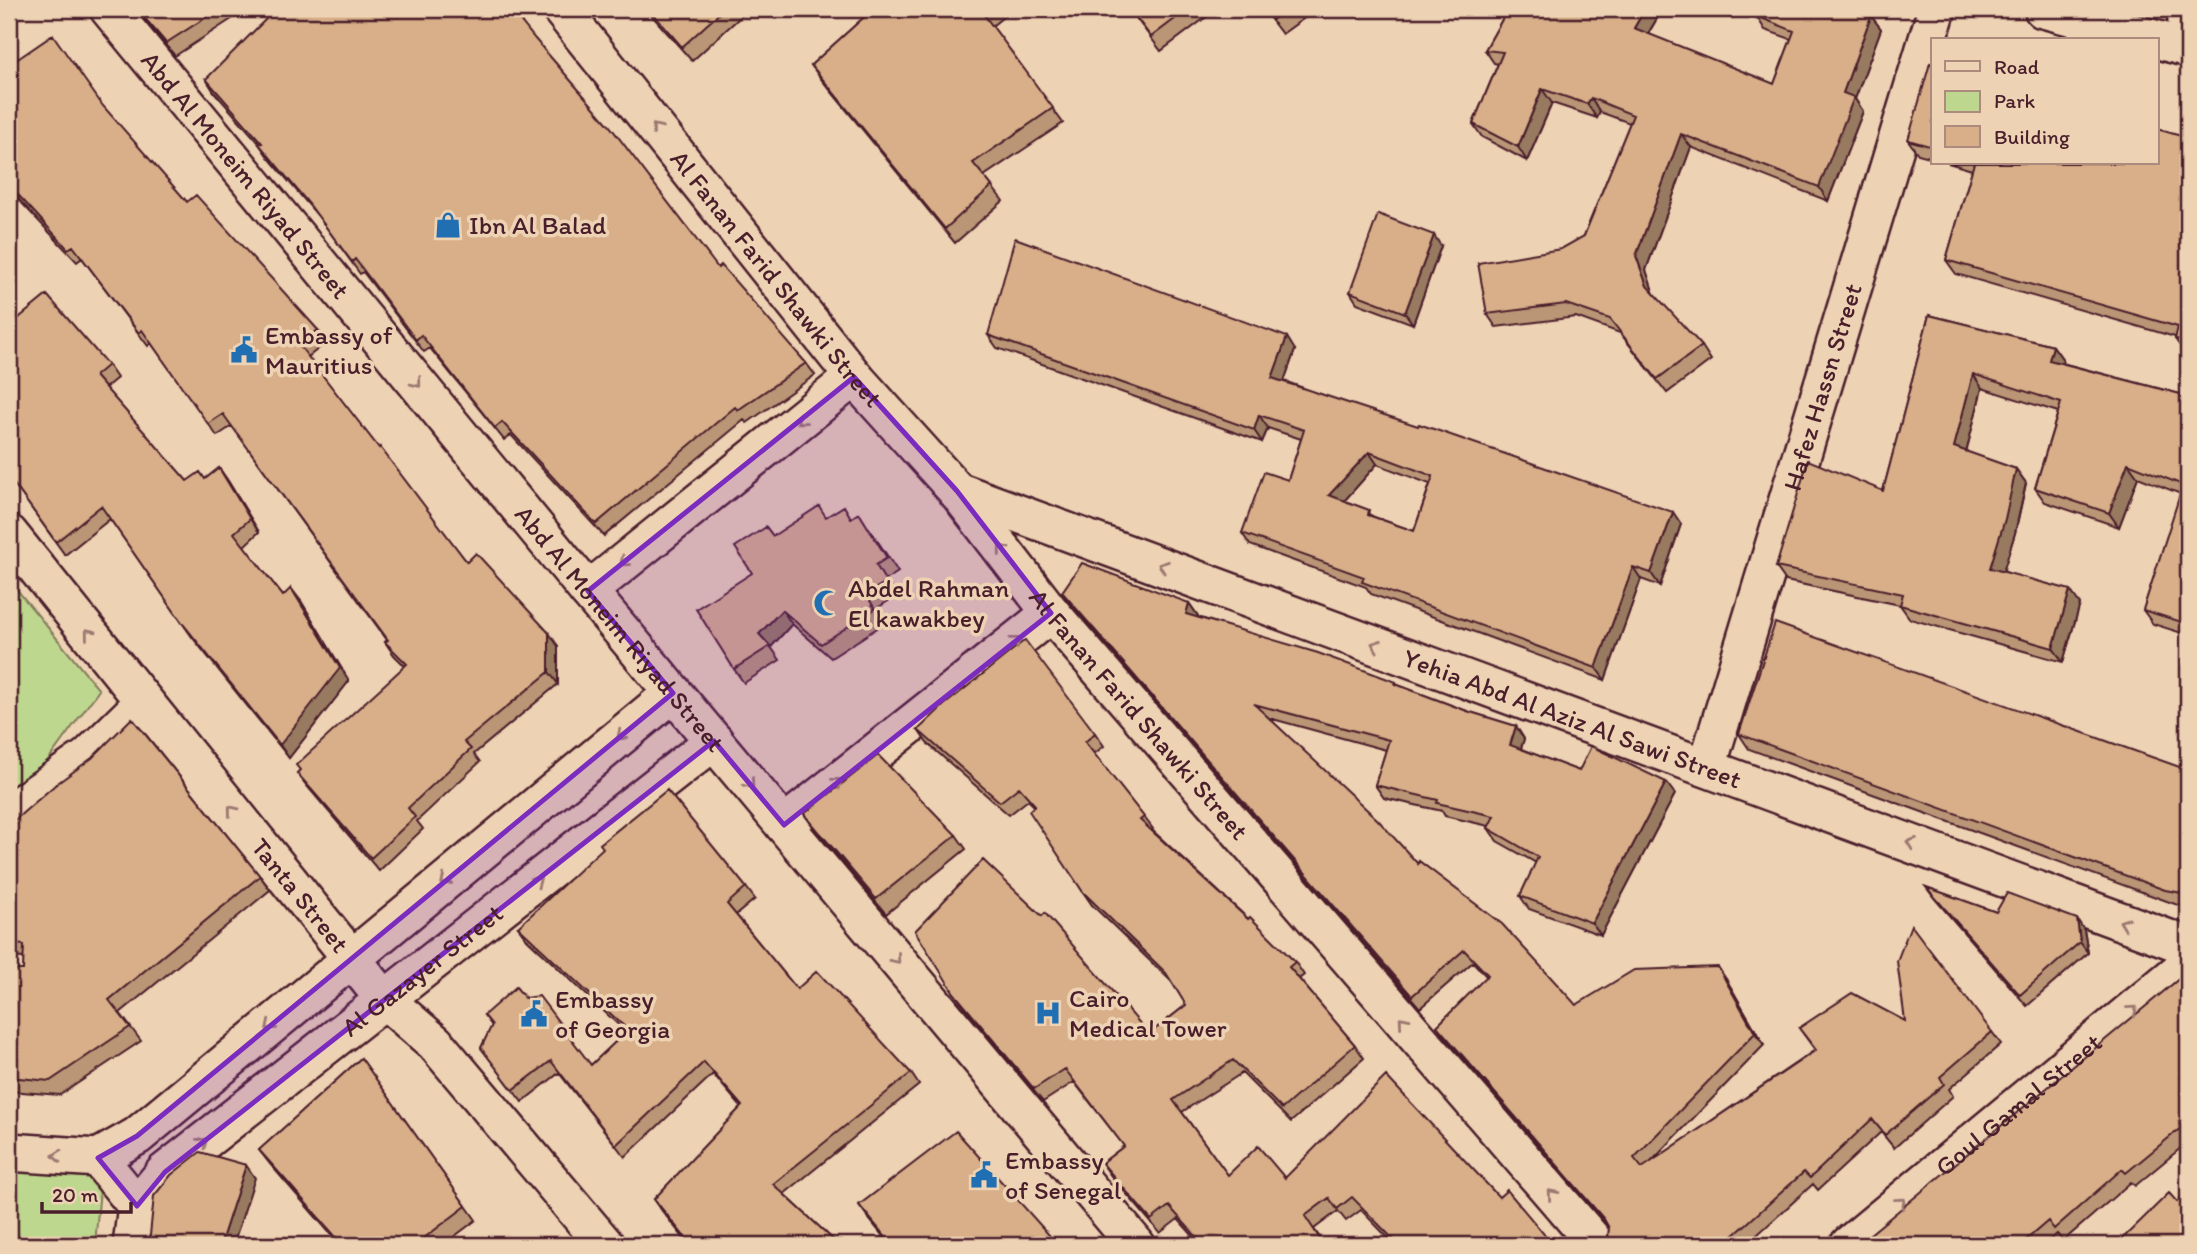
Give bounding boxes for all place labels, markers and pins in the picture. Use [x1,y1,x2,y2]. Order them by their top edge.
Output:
place label: Ibn Al Balad [469,209,606,241]
shop icon: Ibn Al Balad [433,210,463,240]
place label: Embassy of Mauritius [265,319,393,381]
public building icon: Embassy of Mauritius [229,335,259,365]
place label: Abdel Rahman El kawakbey [848,572,1010,634]
mosque icon: Abdel Rahman El kawakbey [812,588,842,618]
place label: Cairo Medical Tower [1069,982,1227,1044]
place label: Embassy of Georgia [555,983,670,1045]
hospital icon: Cairo Medical Tower [1033,998,1063,1028]
public building icon: Embassy of Georgia [519,999,549,1029]
place label: Embassy of Senegal [1005,1144,1121,1206]
public building icon: Embassy of Senegal [969,1160,999,1190]

